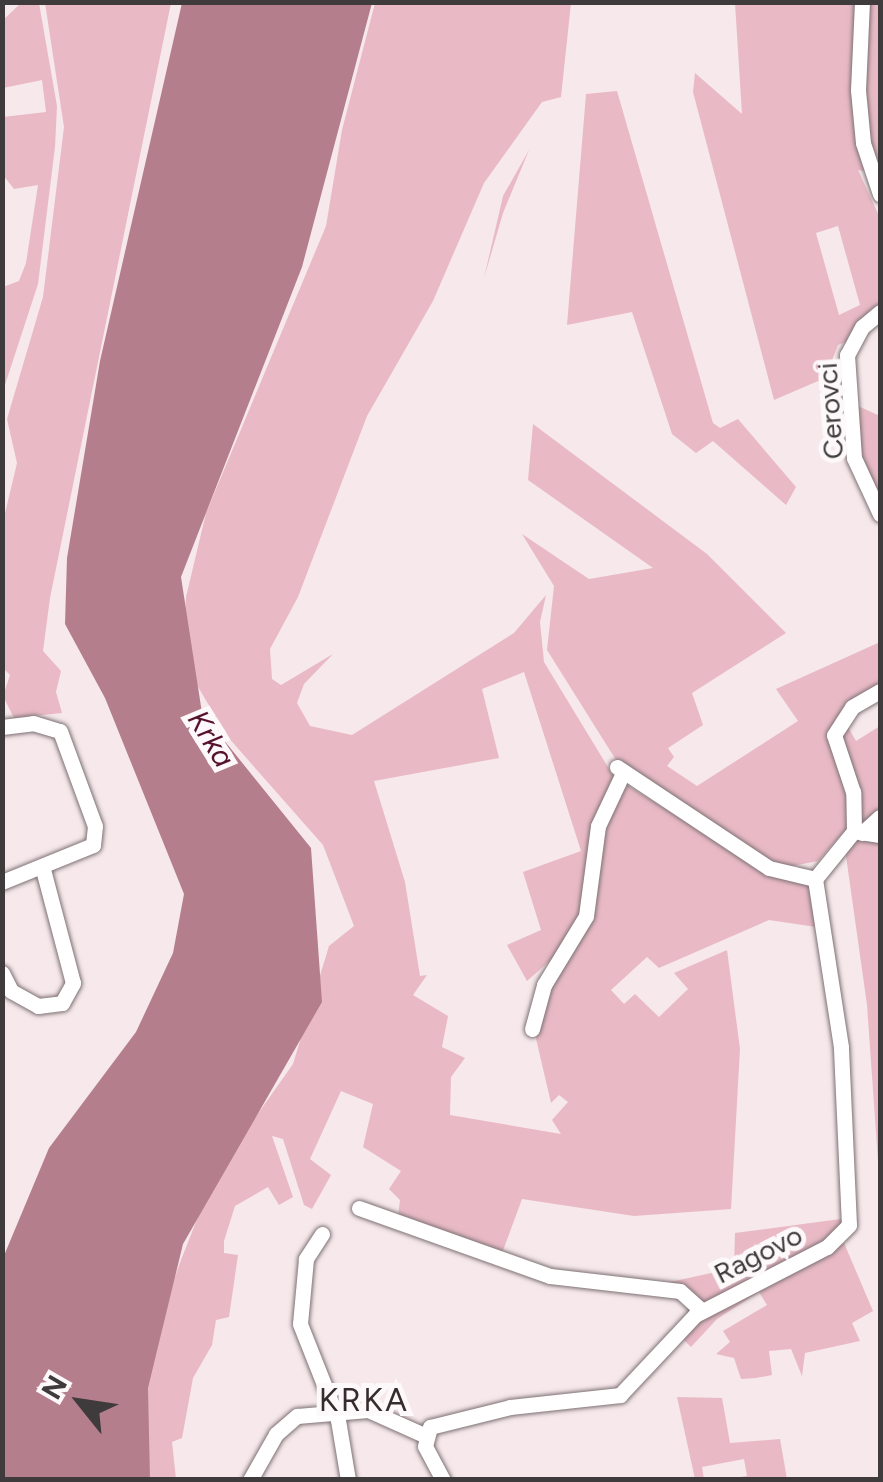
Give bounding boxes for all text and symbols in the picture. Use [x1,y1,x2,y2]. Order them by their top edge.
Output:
street label: Cerovci [810,362,850,460]
water label: Krka [180,704,242,774]
street label: Ragovo [708,1218,808,1290]
north arrow [30,1352,130,1452]
text: N [34,1369,74,1405]
district label: KRKA [319,1381,409,1419]

